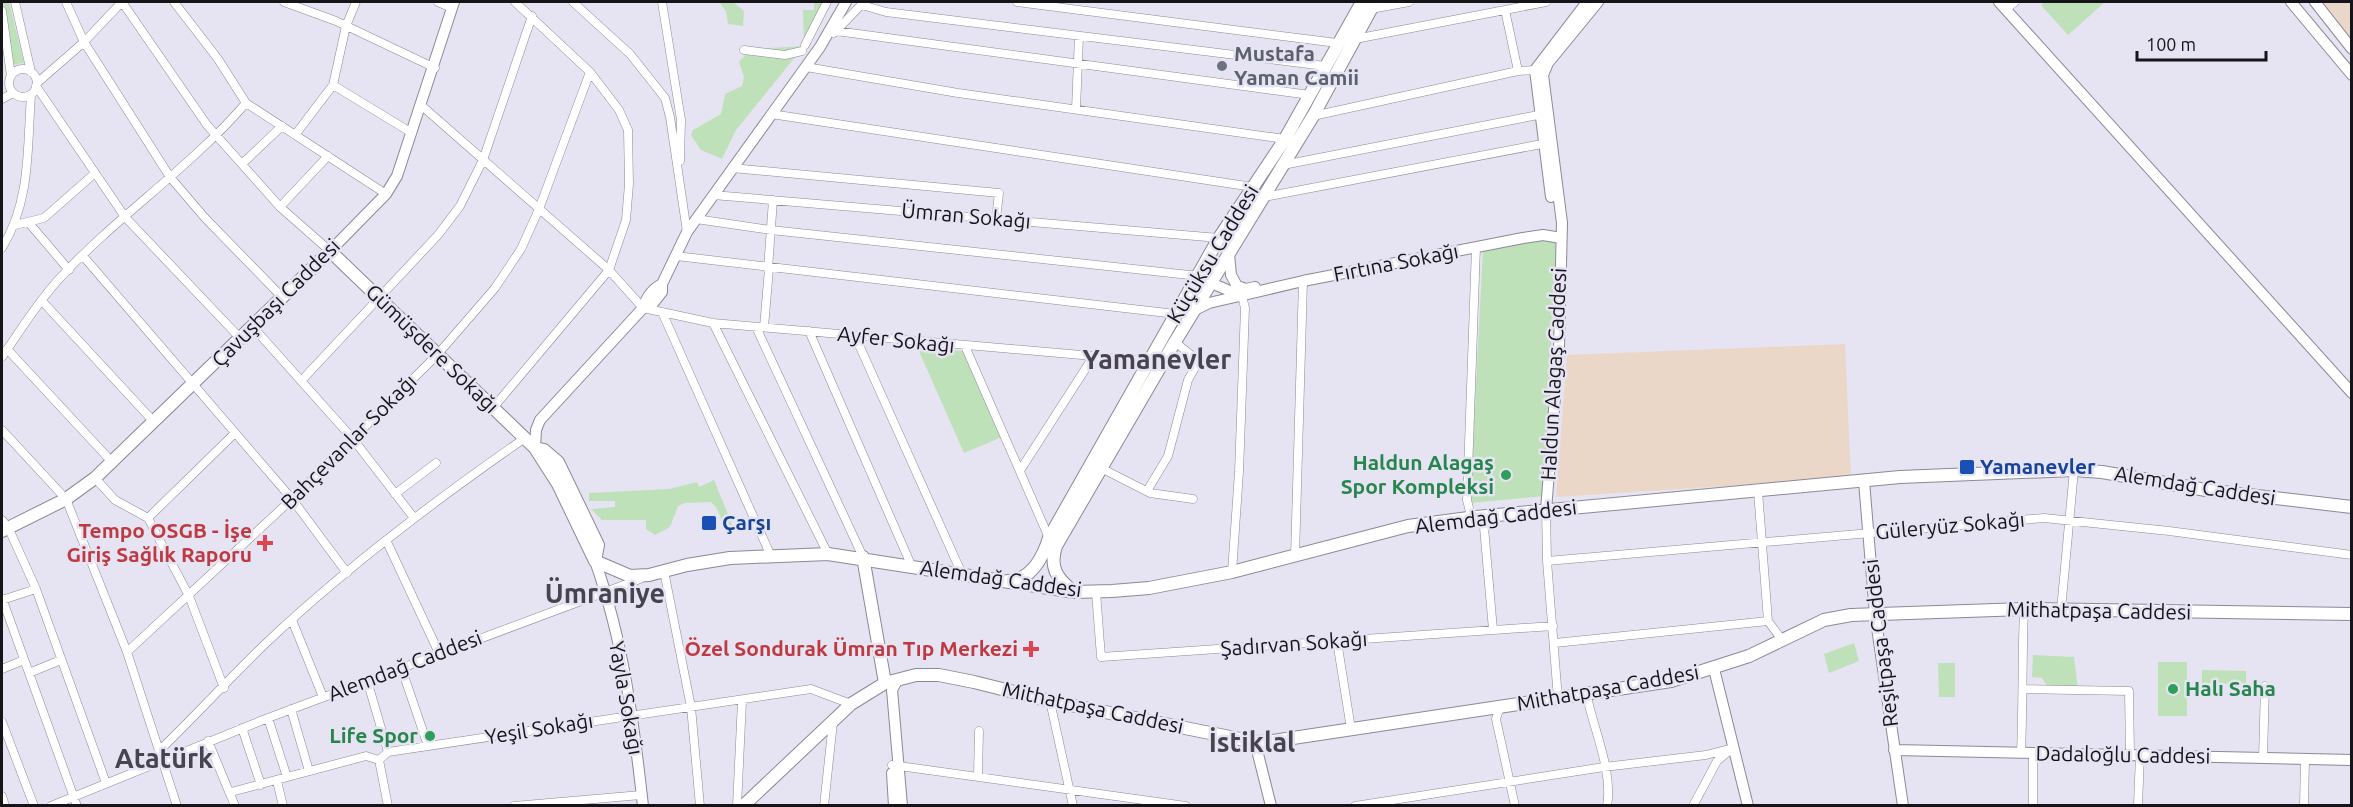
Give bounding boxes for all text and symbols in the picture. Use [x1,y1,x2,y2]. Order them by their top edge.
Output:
scale bar [2137,24,2266,62]
text: 100 m [2146,34,2196,54]
place label: Mustafa Yaman Camii [1234,41,1359,89]
marker: Mustafa Yaman Camii [1215,59,1229,73]
street label: Küçüksu Caddesi [1161,180,1263,327]
street label: Ümran Sokağı [900,197,1032,233]
street label: Çavuşbaşı Caddesi [206,233,344,371]
street label: Fırtına Sokağı [1331,238,1460,286]
street label: Haldun Alagaş Caddesi [1535,267,1571,481]
street label: Gümüşdere Sokağı [361,279,504,418]
street label: Ayfer Sokağı [836,321,956,357]
district label: Yamanevler [1083,344,1231,374]
street label: Bahçevanlar Sokağı [276,369,421,514]
place label: Haldun Alagaş Spor Kompleksi [1341,450,1494,498]
place label: Yamanevler [1980,454,2096,478]
marker: Yamanevler [1958,458,1976,476]
street label: Alemdağ Caddesi [2113,460,2277,510]
marker: Haldun Alagaş Spor Kompleksi [1499,468,1513,482]
street label: Alemdağ Caddesi [1414,494,1578,538]
street label: Güleryüz Sokağı [1874,507,2026,543]
place label: Çarşı [722,510,771,534]
marker: Çarşı [700,514,718,532]
place label: Tempo OSGB - İşe Giriş Sağlık Raporu [67,518,252,566]
marker: Tempo OSGB - İşe Giriş Sağlık Raporu [256,534,274,552]
street label: Alemdağ Caddesi [919,555,1083,601]
street label: Reşitpaşa Caddesi [1858,558,1902,728]
district label: Ümraniye [545,577,665,608]
street label: Mithatpaşa Caddesi [2007,596,2191,624]
street label: Alemdağ Caddesi [324,625,485,705]
street label: Şadırvan Sokağı [1220,626,1368,660]
place label: Özel Sondurak Ümran Tıp Merkezi [684,636,1018,660]
street label: Yayla Sokağı [605,639,649,757]
marker: Özel Sondurak Ümran Tıp Merkezi [1022,640,1040,658]
street label: Mithatpaşa Caddesi [1515,659,1701,715]
street label: Mithatpaşa Caddesi [1000,676,1186,738]
place label: Halı Saha [2185,676,2276,700]
marker: Halı Saha [2166,682,2180,696]
street label: Yeşil Sokağı [483,708,595,748]
place label: Life Spor [329,723,418,747]
district label: İstiklal [1209,726,1295,757]
marker: Life Spor [423,729,437,743]
street label: Dadaloğlu Caddesi [2035,740,2211,768]
district label: Atatürk [115,743,213,773]

